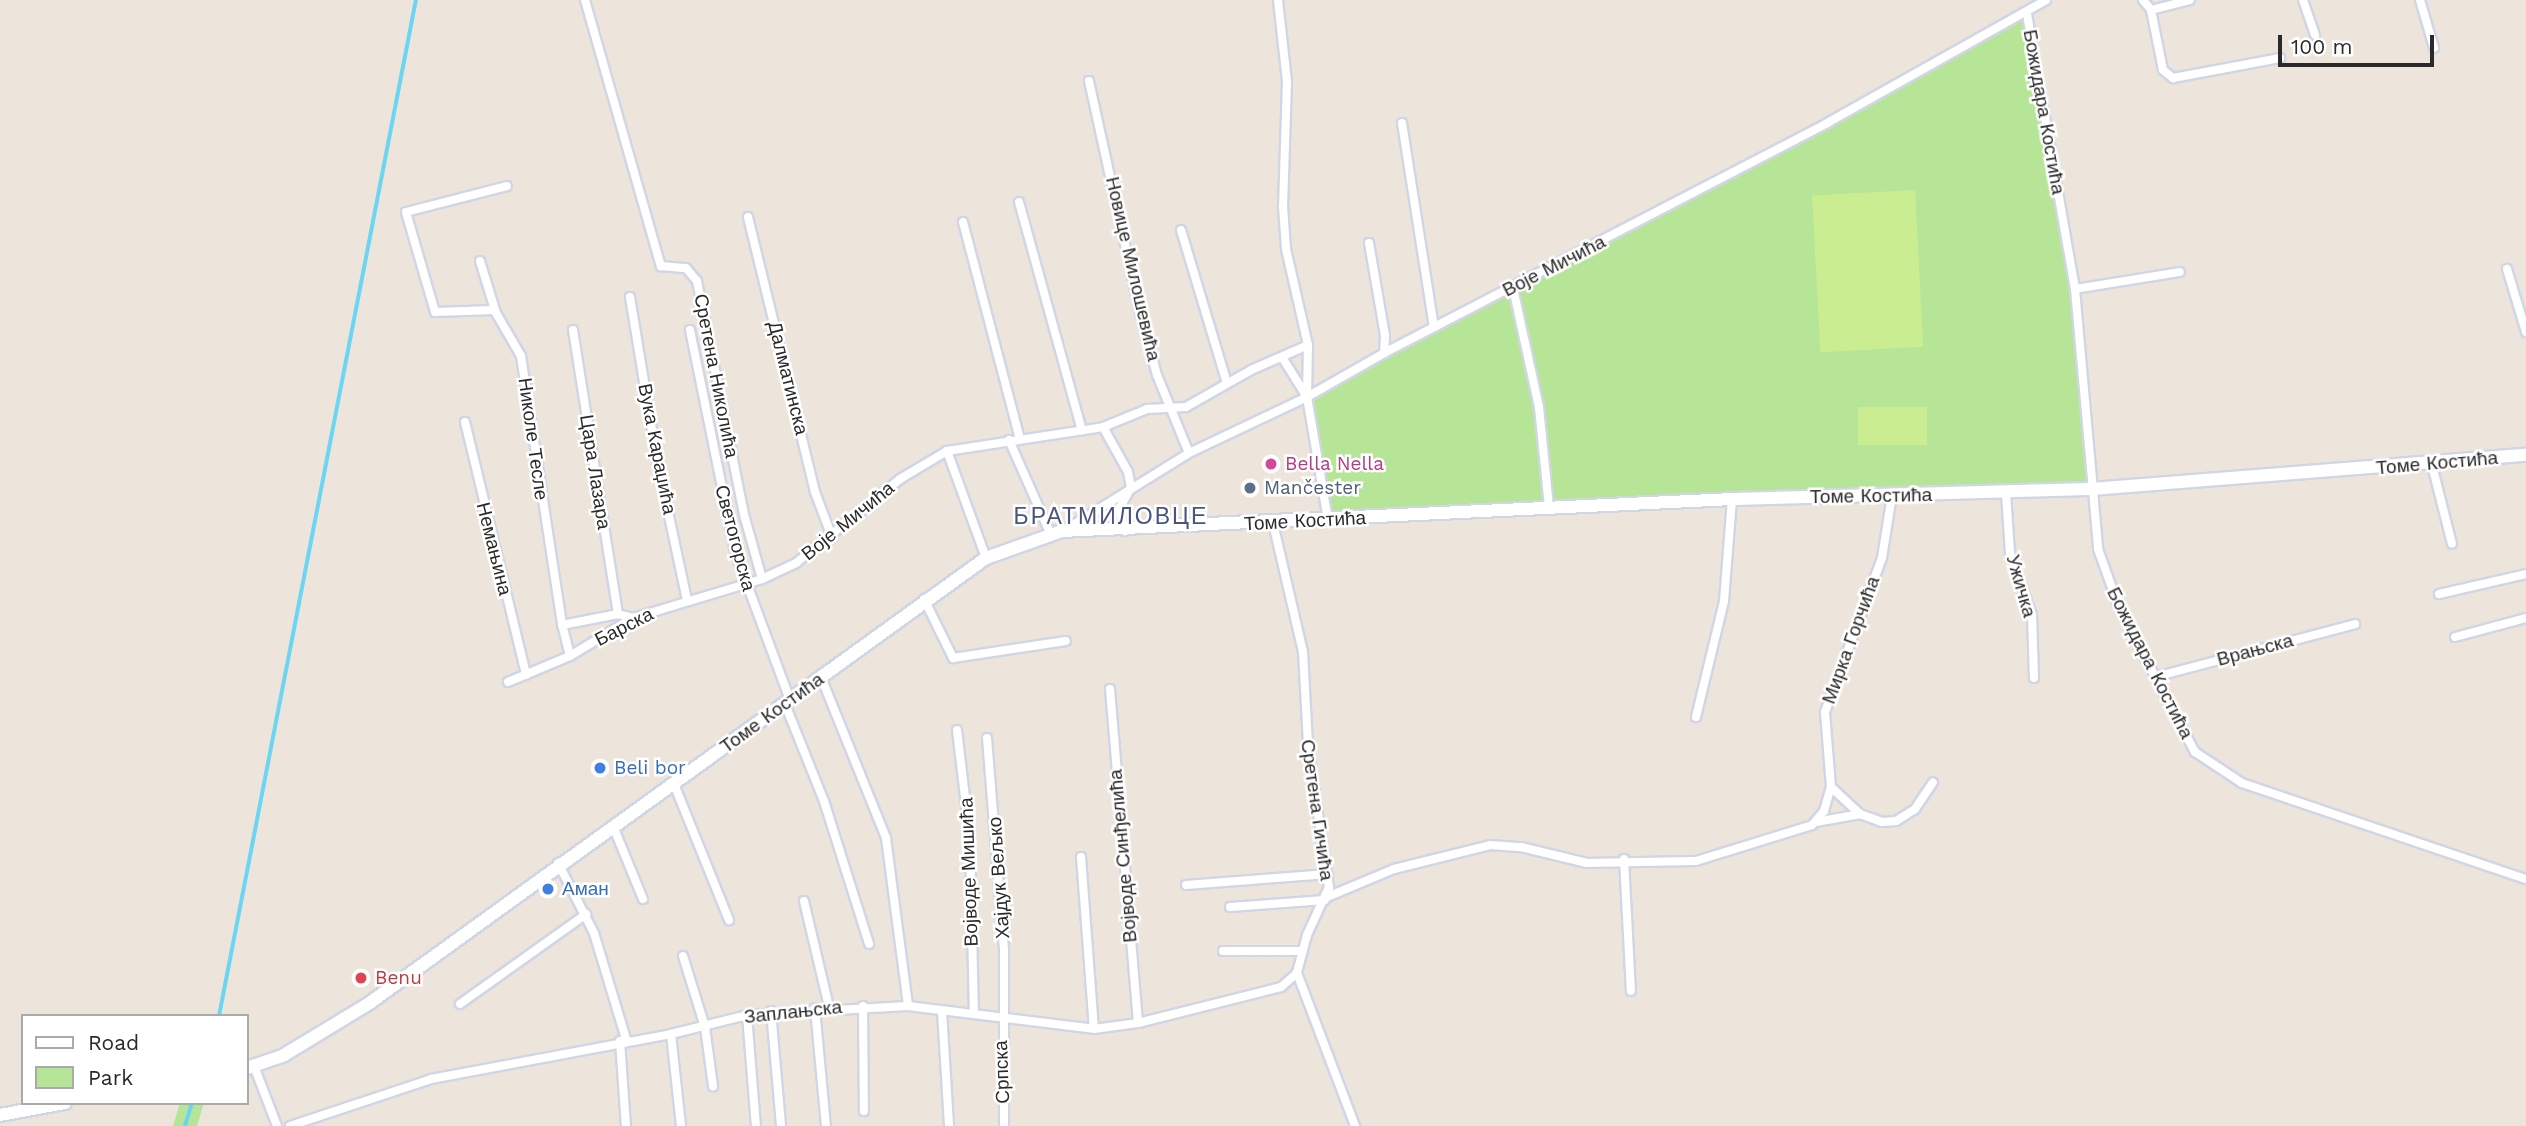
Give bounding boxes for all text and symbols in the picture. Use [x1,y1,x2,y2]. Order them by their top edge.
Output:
scale bar [2281,21,2437,65]
street label: Божидара Костића [2018,28,2070,196]
text: 100 m [2291,34,2353,59]
street label: Новице Милошевића [1101,175,1165,363]
street label: Воје Мичића [1499,230,1609,302]
street label: Сретена Николића [689,292,743,460]
street label: Далматинска [763,319,813,437]
street label: Николе Тесле [513,376,553,502]
street label: Вука Караџића [633,382,681,516]
street label: Цара Лазара [575,413,615,531]
street label: Томе Костића [2375,446,2499,480]
place label: Bella Nella [1285,453,1384,475]
marker: Bella Nella [1263,456,1279,472]
street label: Воје Мичића [797,477,899,565]
place label: Mančester [1264,477,1361,499]
marker: Mančester [1242,480,1258,496]
street label: Светогорска [710,482,760,594]
street label: Томе Костића [1810,484,1932,508]
street label: Немањина [471,500,517,598]
district label: БРАТМИЛОВЦЕ [1015,503,1207,531]
street label: Томе Костића [1243,506,1367,536]
street label: Ужичка [2001,552,2041,620]
street label: Мирка Горчића [1817,573,1885,707]
street label: Божидара Костића [2102,583,2198,743]
street label: Барска [591,603,657,651]
street label: Врањска [2214,629,2296,671]
street label: Томе Костића [716,668,828,758]
street label: Сретена Гичића [1296,738,1338,882]
place label: Beli bor [614,757,686,779]
marker: Beli bor [592,760,608,776]
street label: Војводе Синђелића [1104,768,1142,944]
street label: Војводе Мишића [955,797,983,947]
street label: Хајдук Вељко [983,816,1015,940]
place label: Аман [562,878,609,900]
marker: Аман [540,881,556,897]
place label: Benu [375,967,422,989]
marker: Benu [353,970,369,986]
street label: Заплањска [743,996,843,1028]
legend [21,1014,248,1105]
text: Road [88,1030,139,1055]
street label: Српска [990,1040,1014,1104]
text: Park [88,1065,133,1090]

